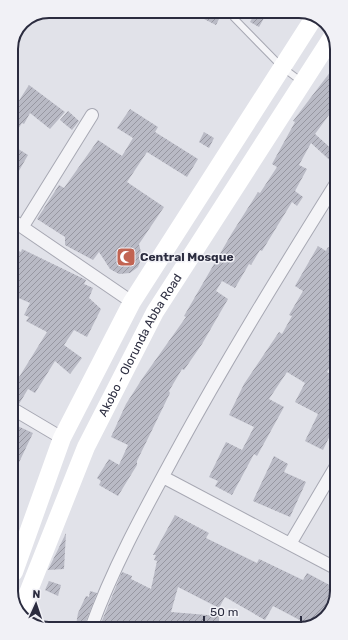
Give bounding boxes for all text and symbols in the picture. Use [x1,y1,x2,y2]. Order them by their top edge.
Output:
mosque icon: Central Mosque [115,246,137,268]
place label: Central Mosque [140,250,234,264]
street label: Akobo - Olorunda Abba Road [96,271,185,419]
north arrow [16,584,56,624]
text: N [32,588,41,601]
scale bar [204,598,301,624]
text: 50 m [210,605,238,619]

